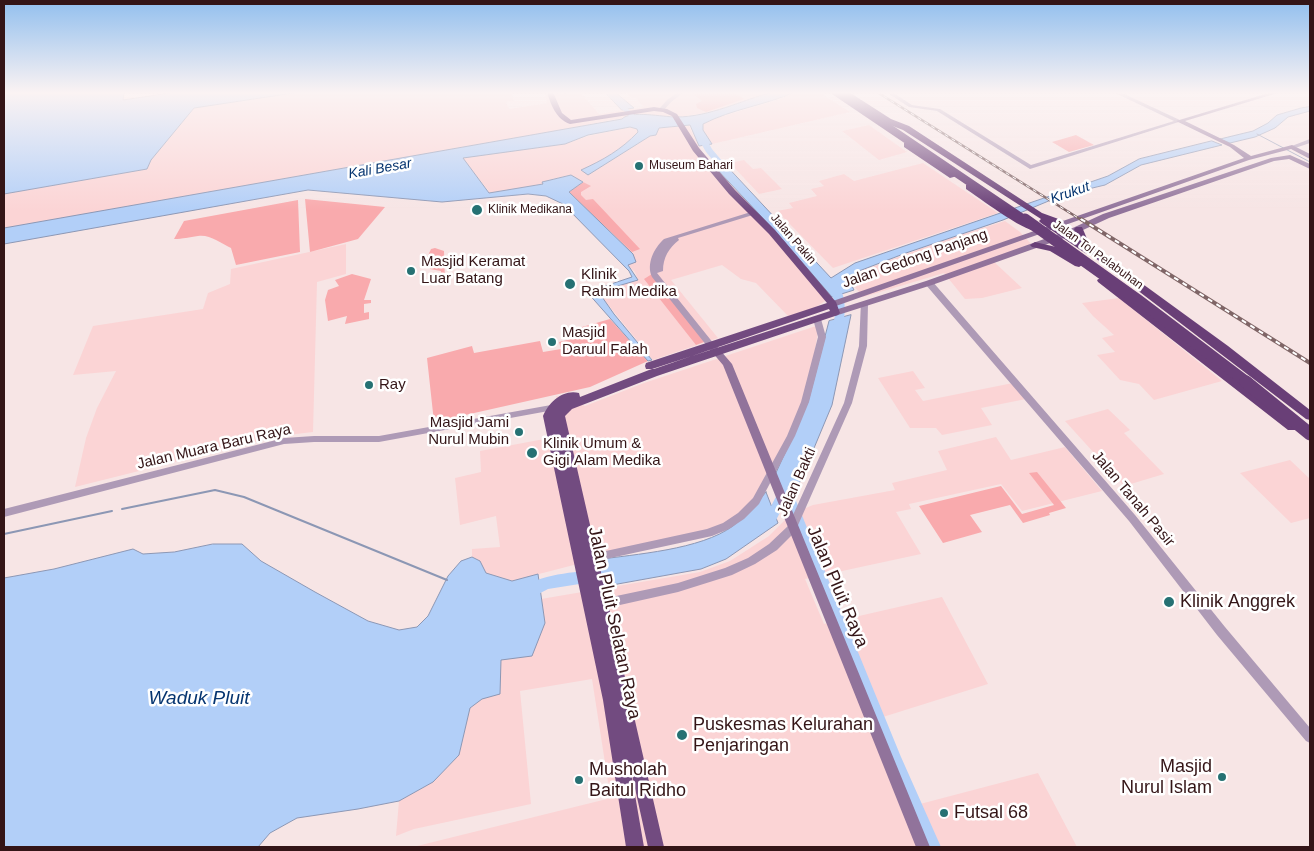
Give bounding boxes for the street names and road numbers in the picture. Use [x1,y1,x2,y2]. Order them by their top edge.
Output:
street label: Jalan Pakin [767,211,819,267]
street label: Jalan Tol Pelabuhan [1050,217,1146,293]
street label: Jalan Gedong Panjang [840,226,990,292]
street label: Jalan Muara Baru Raya [135,421,293,473]
street label: Jalan Bakti [774,445,820,519]
street label: Jalan Tanah Pasir [1088,448,1178,550]
street label: Jalan Pluit Raya [802,523,872,651]
street label: Jalan Pluit Selatan Raya [583,525,645,721]

